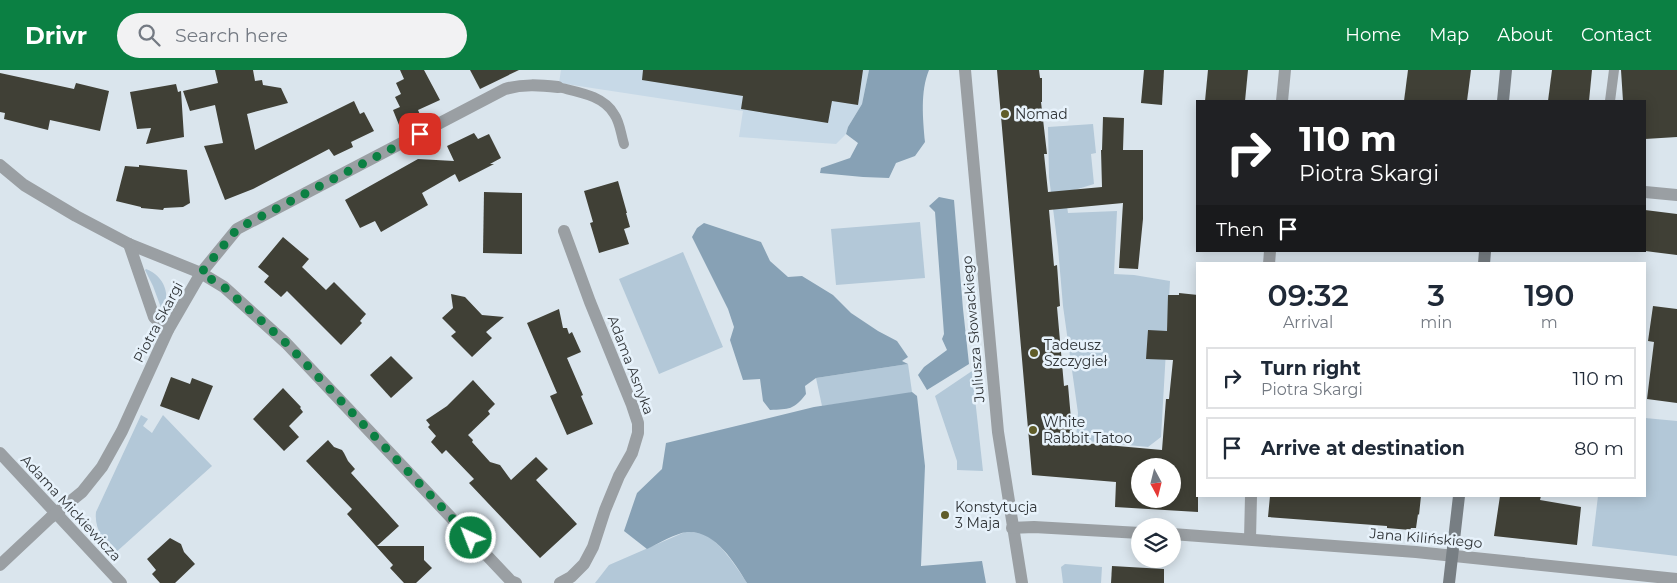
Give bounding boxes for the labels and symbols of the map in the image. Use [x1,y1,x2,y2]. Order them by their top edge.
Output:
place label: Nomad [1015,105,1068,123]
marker: Nomad [999,108,1011,120]
pin [399,113,441,155]
street label: Juliusza Słowackiego [958,255,988,404]
street label: Piotra Skargi [129,278,187,366]
street label: Adama Asnyka [604,313,658,417]
place label: Tadeusz Szczygieł [1044,336,1108,370]
marker: Tadeusz Szczygieł [1028,347,1040,359]
place label: White Rabbit Tatoo [1043,413,1132,447]
marker: White Rabbit Tatoo [1027,424,1039,436]
street label: Adama Mickiewicza [17,451,125,565]
north arrow [1131,458,1181,508]
place label: Konstytucja 3 Maja [955,498,1038,532]
marker: Konstytucja 3 Maja [939,509,951,521]
position arrow [444,511,496,563]
street label: Jana Kilińskiego [1368,524,1483,552]

